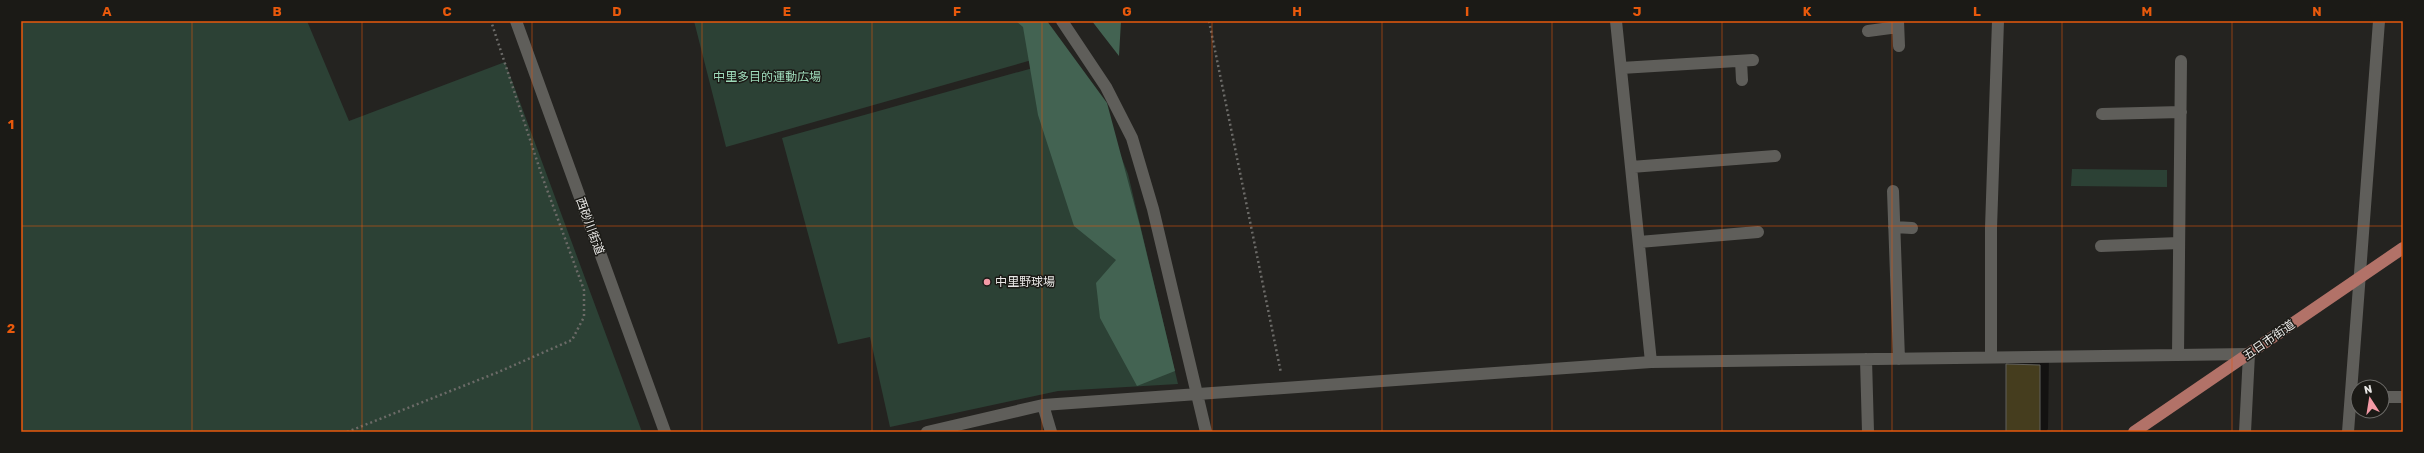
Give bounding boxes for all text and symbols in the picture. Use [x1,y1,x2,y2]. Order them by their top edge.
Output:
text: A [102,4,112,19]
text: B [272,4,282,19]
text: C [442,4,452,19]
text: D [612,4,622,19]
text: E [783,4,791,19]
text: F [953,4,961,19]
text: G [1122,4,1132,19]
text: H [1292,4,1302,19]
text: I [1465,4,1469,19]
text: J [1633,4,1641,19]
text: K [1803,4,1812,19]
text: L [1973,4,1981,19]
text: M [2142,4,2152,19]
text: N [2312,4,2322,19]
park label: 中里多目的運動広場 [713,70,821,84]
text: 1 [8,117,14,132]
street label: 西砂川街道 [573,195,607,257]
place label: 中里野球場 [995,275,1055,289]
marker: 中里野球場 [982,277,992,287]
street label: 五日市街道 [2240,317,2298,363]
text: 2 [7,321,15,336]
north arrow [2350,379,2390,419]
text: N [2363,383,2373,397]

